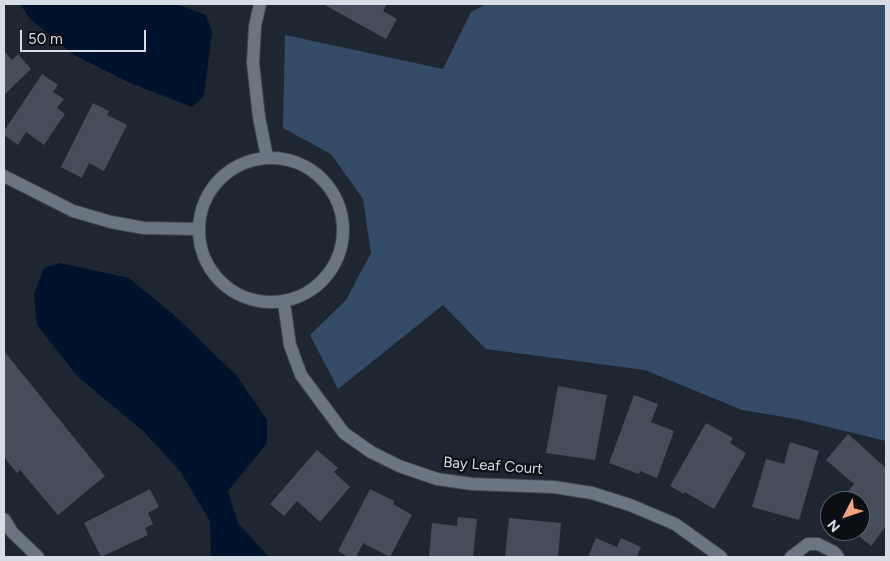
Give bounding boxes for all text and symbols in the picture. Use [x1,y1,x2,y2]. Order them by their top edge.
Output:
scale bar [22,20,149,52]
text: 50 m [28,30,63,48]
street label: Bay Leaf Court [443,454,543,478]
north arrow [820,491,870,541]
text: N [824,516,844,535]

